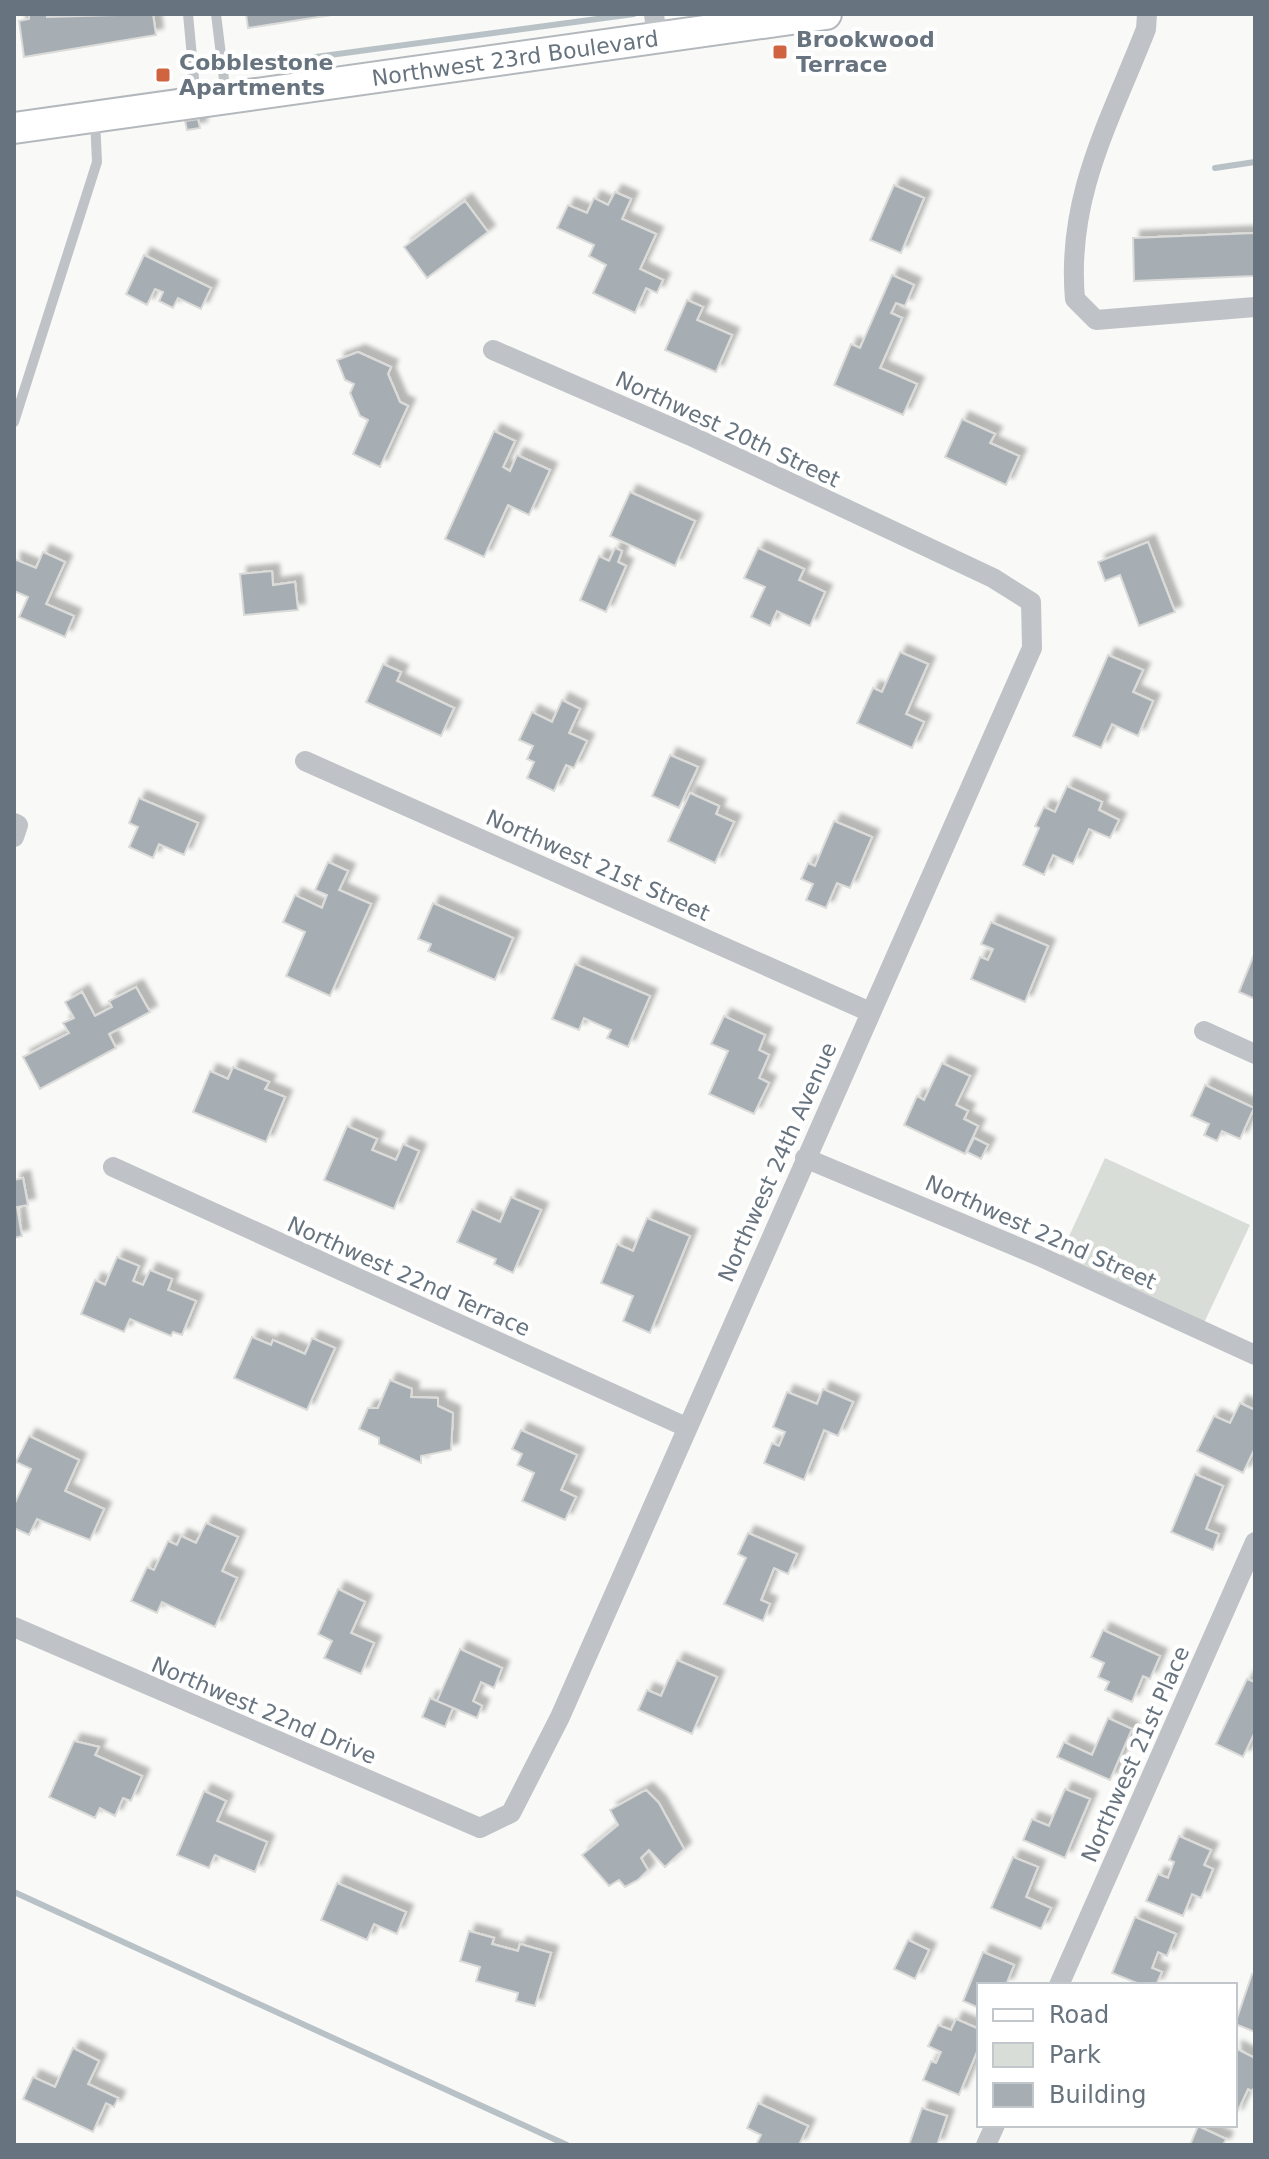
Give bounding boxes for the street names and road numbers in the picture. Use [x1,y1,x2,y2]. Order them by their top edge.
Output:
street label: Northwest 23rd Boulevard [370,26,660,91]
street label: Northwest 20th Street [612,366,844,493]
street label: Northwest 21st Street [482,805,714,926]
street label: Northwest 24th Avenue [713,1039,842,1286]
street label: Northwest 22nd Street [922,1170,1160,1295]
street label: Northwest 22nd Terrace [284,1212,534,1341]
street label: Northwest 21st Place [1077,1642,1194,1866]
street label: Northwest 22nd Drive [148,1652,380,1769]

